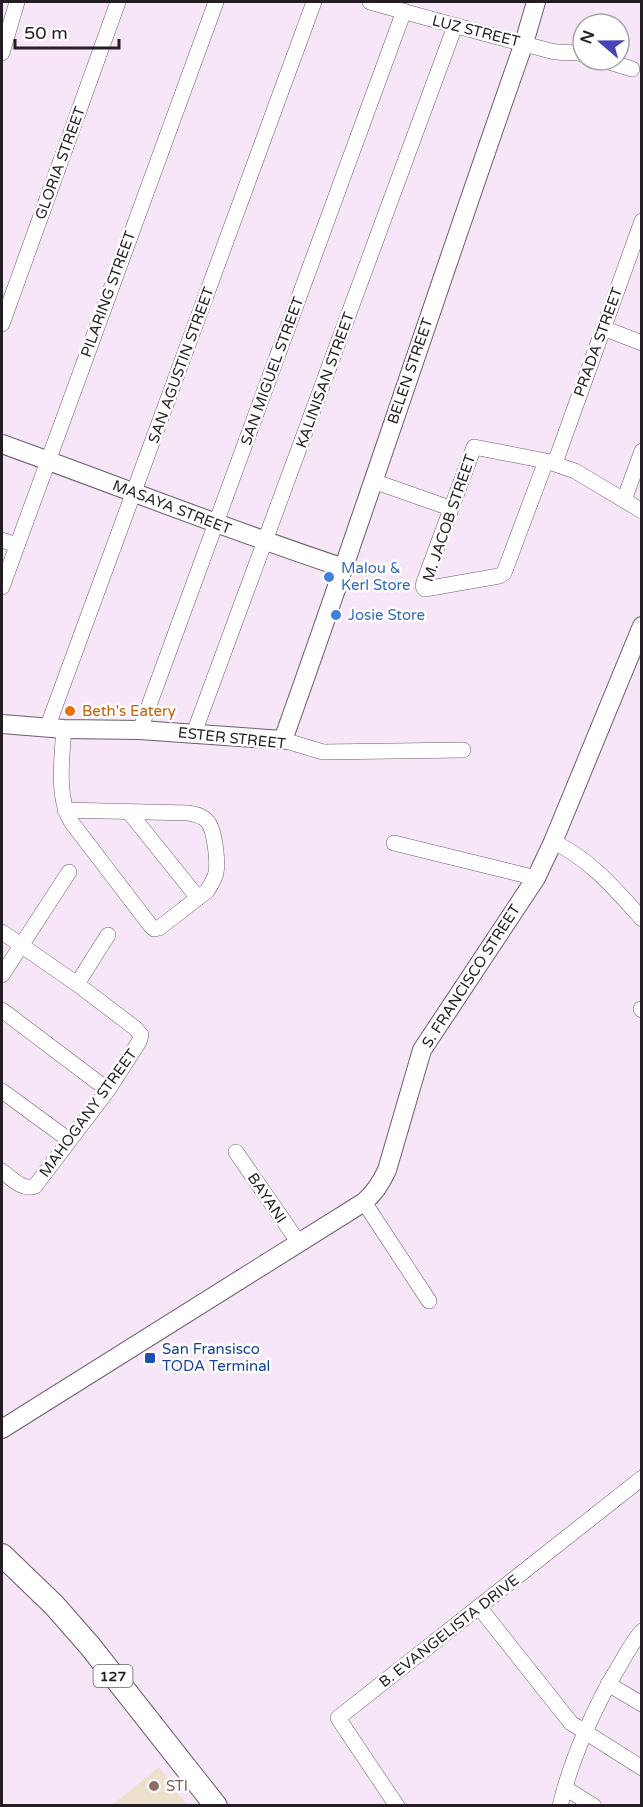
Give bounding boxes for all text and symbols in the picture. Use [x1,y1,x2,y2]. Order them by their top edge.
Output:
street label: LUZ STREET [430,11,522,51]
scale bar [15,12,118,50]
north arrow [571,12,631,72]
text: 50 m [24,22,68,44]
text: N [576,28,599,47]
street label: GLORIA STREET [31,104,89,222]
street label: PILARING STREET [77,228,139,360]
street label: SAN AGUSTIN STREET [144,284,218,446]
street label: PRADA STREET [570,285,626,399]
street label: SAN MIGUEL STREET [237,294,307,448]
street label: KALINISAN STREET [292,310,358,450]
street label: BELEN STREET [383,316,437,426]
street label: M. JACOB STREET [419,452,479,584]
street label: MASAYA STREET [110,476,234,538]
place label: Malou & Kerl Store [341,559,411,594]
marker: Malou & Kerl Store [322,570,336,584]
place label: Josie Store [348,606,425,624]
marker: Josie Store [329,608,343,622]
place label: Beth's Eatery [82,702,176,720]
marker: Beth's Eatery [63,704,77,718]
street label: ESTER STREET [177,723,287,753]
street label: S. FRANCISCO STREET [418,901,524,1051]
street label: MAHOGANY STREET [35,1045,141,1181]
street label: BAYANI [244,1169,290,1227]
place label: San Fransisco TODA Terminal [162,1340,270,1375]
marker: San Fransisco TODA Terminal [143,1351,157,1365]
street label: B. EVANGELISTA DRIVE [375,1571,523,1691]
road number: 127 [94,1665,132,1687]
place label: STI [166,1777,188,1795]
marker: STI [147,1779,161,1793]

